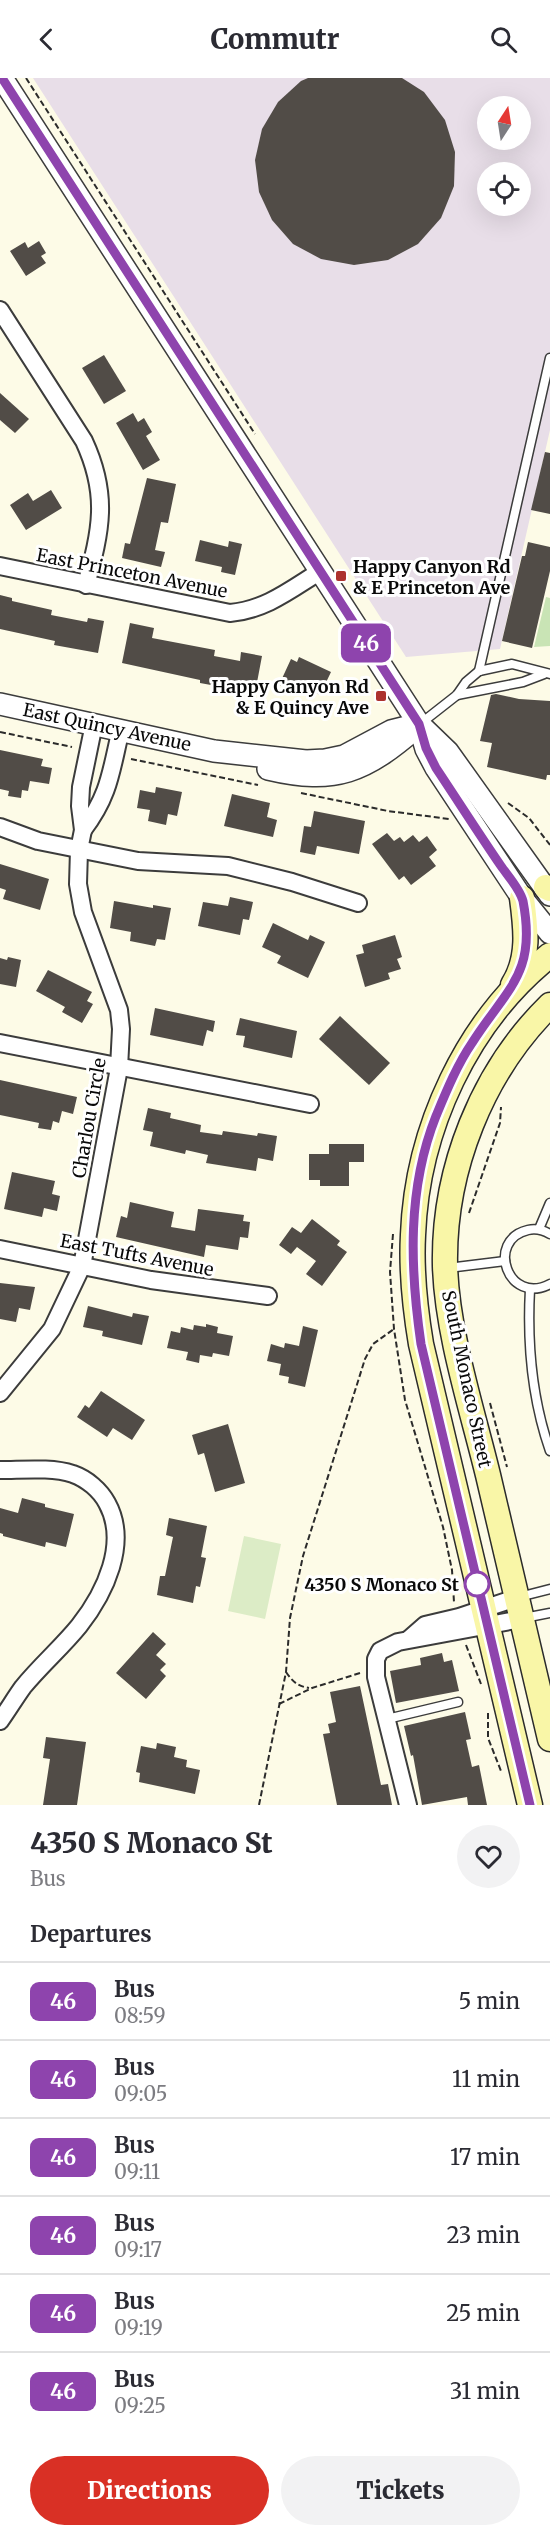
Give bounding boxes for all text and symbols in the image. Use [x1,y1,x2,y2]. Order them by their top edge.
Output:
text: Commutr [211,22,339,56]
icon: back [30,23,63,56]
icon: search [487,23,520,56]
north arrow [477,96,531,150]
map controls [477,96,531,216]
button: locate [477,162,531,216]
street label: East Princeton Avenue [35,543,229,603]
place label: Happy Canyon Rd & E Princeton Ave [353,555,511,599]
marker: Happy Canyon Rd & E Princeton Ave [334,569,348,583]
line badge: 46 [339,624,393,662]
text: 46 [353,630,379,657]
place label: Happy Canyon Rd & E Quincy Ave [211,675,369,719]
marker: Happy Canyon Rd & E Quincy Ave [374,689,388,703]
street label: East Quincy Avenue [21,698,193,756]
street label: Charlou Circle [67,1056,111,1180]
street label: East Tufts Avenue [58,1229,216,1281]
street label: South Monaco Street [437,1288,497,1470]
marker: 4350 S Monaco St [464,1571,490,1597]
place label: 4350 S Monaco St [304,1573,460,1596]
text: 4350 S Monaco St [30,1825,273,1861]
button: heart [457,1825,520,1888]
text: Bus [30,1866,66,1891]
text: Departures [30,1920,152,1948]
text: Bus [114,1975,155,2003]
text: 5 min [458,1987,520,2015]
text: 46 [50,1988,76,2015]
text: 08:59 [114,2003,166,2028]
text: Bus [114,2053,155,2081]
text: 11 min [452,2065,520,2093]
text: 46 [50,2066,76,2093]
text: 09:05 [114,2081,167,2106]
text: Bus [114,2131,155,2159]
text: 17 min [450,2143,520,2171]
text: 46 [50,2144,76,2171]
text: 09:11 [114,2159,160,2184]
text: Bus [114,2209,155,2237]
text: 23 min [446,2221,520,2249]
text: 46 [50,2222,76,2249]
text: 09:17 [114,2237,162,2262]
text: Bus [114,2287,155,2315]
text: 25 min [446,2299,520,2327]
text: 46 [50,2300,76,2327]
text: 09:19 [114,2315,163,2340]
text: Bus [114,2365,155,2393]
text: 31 min [450,2377,520,2405]
text: 46 [50,2378,76,2405]
text: 09:25 [114,2393,166,2418]
button: Directions [30,2456,269,2525]
button: Tickets [281,2456,520,2525]

